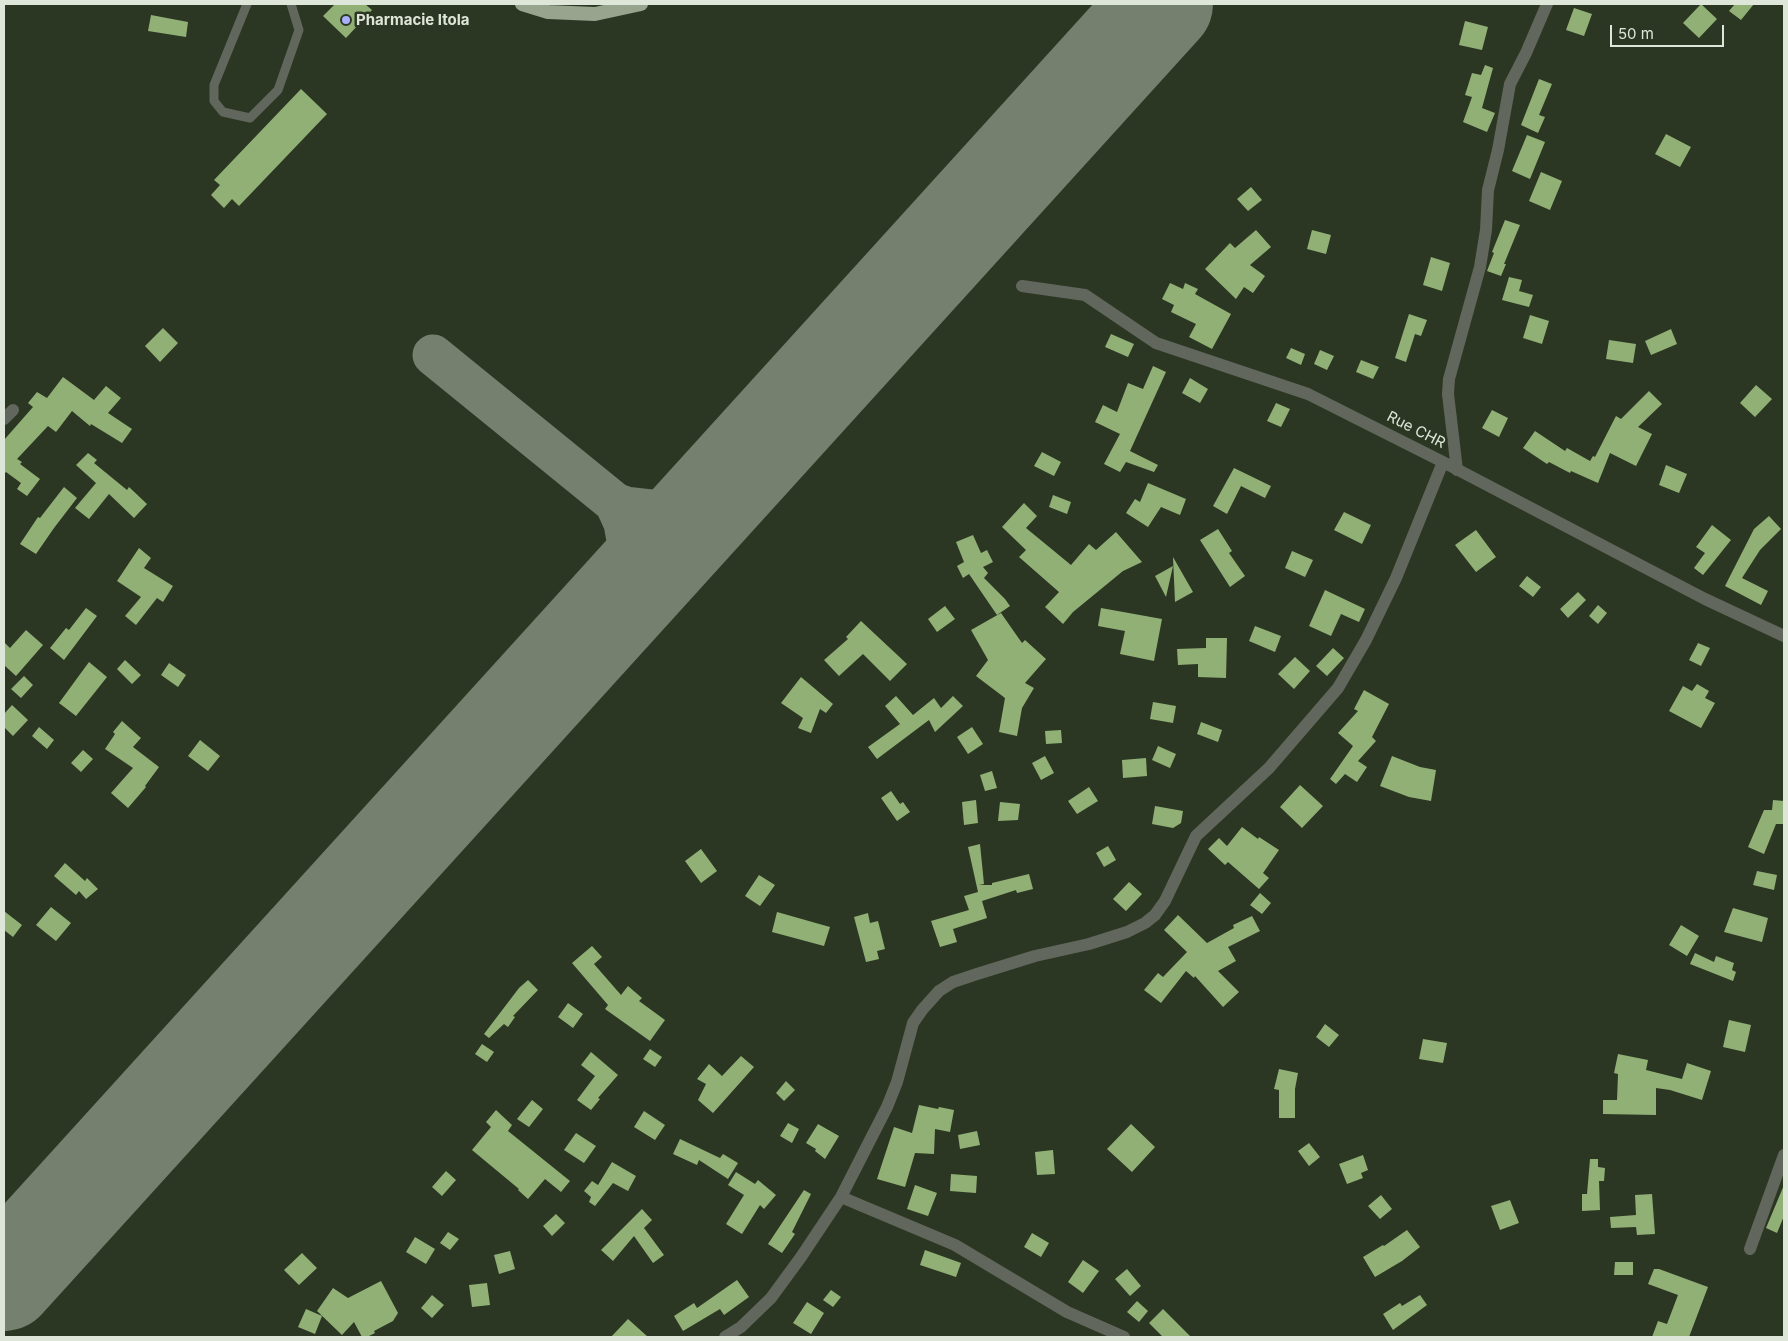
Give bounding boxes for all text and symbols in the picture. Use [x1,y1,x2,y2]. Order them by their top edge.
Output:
place label: Pharmacie Itola [356,11,470,29]
marker: Pharmacie Itola [340,14,352,26]
scale bar [1613,15,1727,47]
text: 50 m [1618,24,1654,43]
street label: Rue CHR [1384,408,1448,452]

